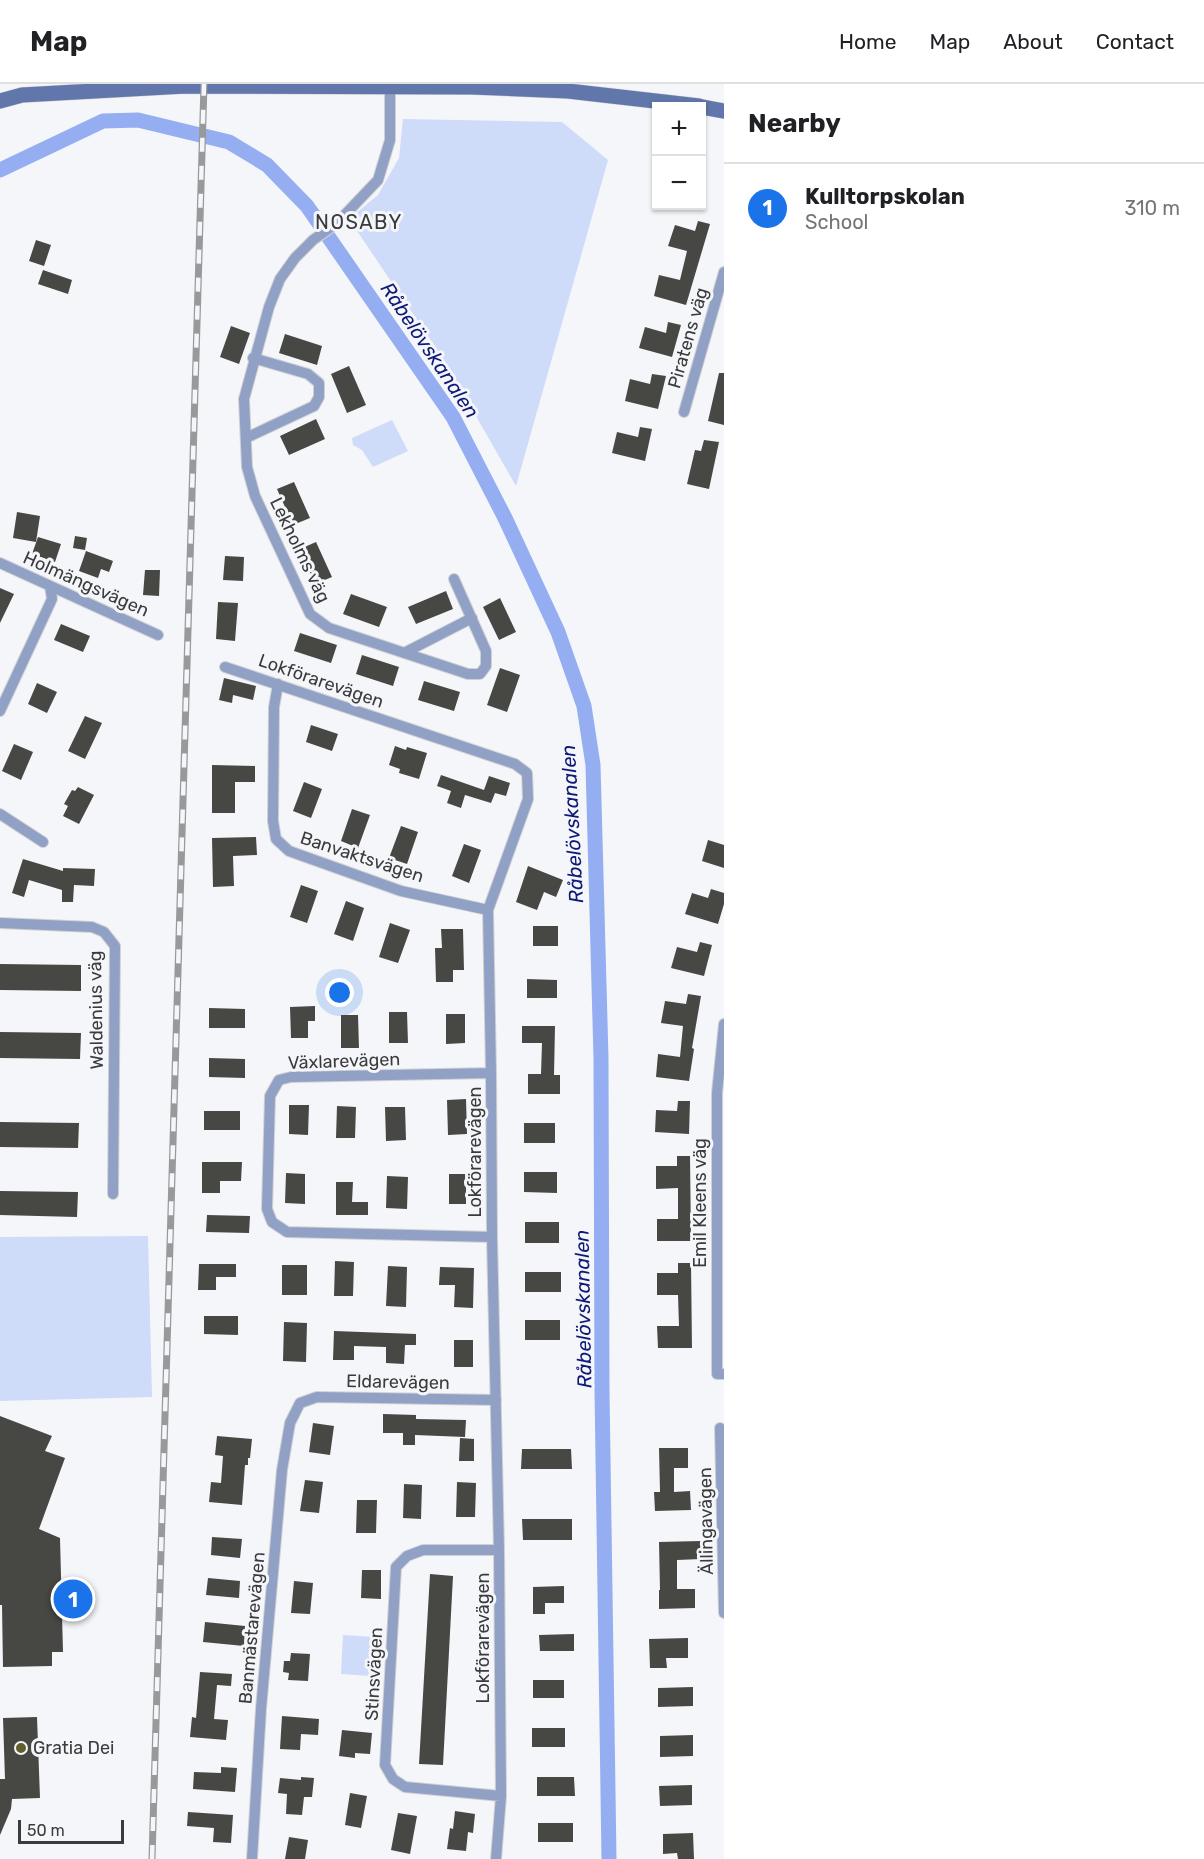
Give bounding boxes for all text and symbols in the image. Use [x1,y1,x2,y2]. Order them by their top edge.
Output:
text: Map [30,25,87,58]
text: Home [839,29,896,54]
text: Map [929,29,970,54]
text: About [1003,29,1063,54]
text: Contact [1096,29,1174,54]
map controls [652,102,706,210]
button: + [652,102,706,156]
text: Nearby [748,108,841,139]
button: − [652,156,706,210]
text: Kulltorpskolan [805,183,965,210]
text: 1 [763,196,772,220]
text: 310 m [1124,196,1180,220]
district label: NOSABY [315,210,403,234]
text: School [805,210,868,234]
water label: Råbelövskanalen [376,277,484,423]
street label: Piratens väg [663,285,713,391]
street label: Lekholms väg [265,494,335,606]
street label: Holmängsvägen [20,546,152,622]
street label: Lokförarevägen [255,649,387,713]
water label: Råbelövskanalen [556,744,588,904]
street label: Banvaktsvägen [297,827,427,887]
street label: Waldenius väg [84,950,108,1070]
your location [325,978,354,1007]
street label: Växlarevägen [287,1048,401,1074]
street label: Lokförarevägen [464,1087,486,1217]
street label: Emil Kleens väg [689,1138,711,1268]
water label: Råbelövskanalen [570,1229,596,1389]
street label: Eldarevägen [346,1370,450,1394]
street label: Ällingavägen [694,1467,718,1575]
street label: Banmästarevägen [234,1551,270,1705]
street label: Lokförarevägen [472,1573,494,1703]
pin: 1 [54,1576,92,1622]
street label: Stinsvägen [361,1627,387,1721]
place label: Gratia Dei [33,1737,114,1759]
marker: Gratia Dei [14,1741,28,1755]
scale bar [18,1817,124,1844]
text: 50 m [27,1821,65,1840]

